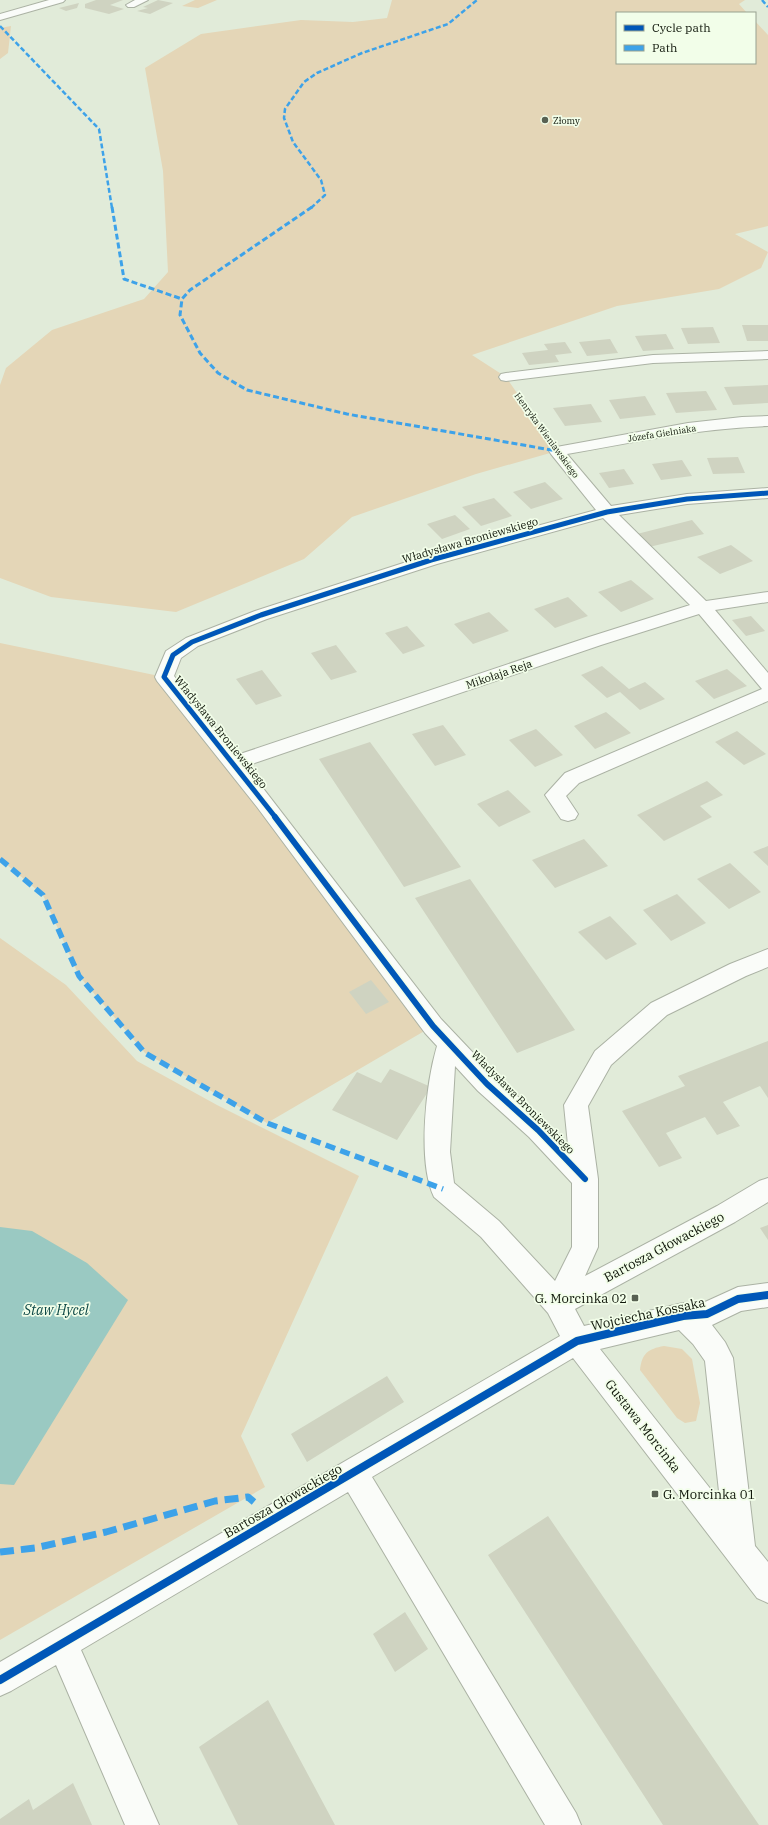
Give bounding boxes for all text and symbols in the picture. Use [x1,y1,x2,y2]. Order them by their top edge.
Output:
legend [616,12,756,64]
text: Cycle path [652,20,711,35]
text: Path [652,40,678,55]
marker: Złomy [540,115,550,125]
place label: Złomy [553,115,580,126]
street label: Henryka Wieniawskiego [512,390,582,480]
street label: Józefa Gielniaka [627,422,697,444]
street label: Władysława Broniewskiego [400,514,540,566]
street label: Mikołaja Reja [464,656,534,692]
street label: Władysława Broniewskiego [171,673,271,791]
street label: Władysława Broniewskiego [468,1047,578,1157]
street label: Bartosza Głowackiego [601,1208,727,1286]
place label: G. Morcinka 02 [535,1290,627,1307]
marker: G. Morcinka 02 [630,1293,640,1303]
street label: Wojciecha Kossaka [589,1294,707,1334]
water label: Staw Hycel [22,1301,90,1319]
street label: Gustawa Morcinka [601,1376,685,1476]
street label: Bartosza Głowackiego [221,1460,345,1542]
place label: G. Morcinka 01 [663,1486,755,1503]
marker: G. Morcinka 01 [650,1489,660,1499]

